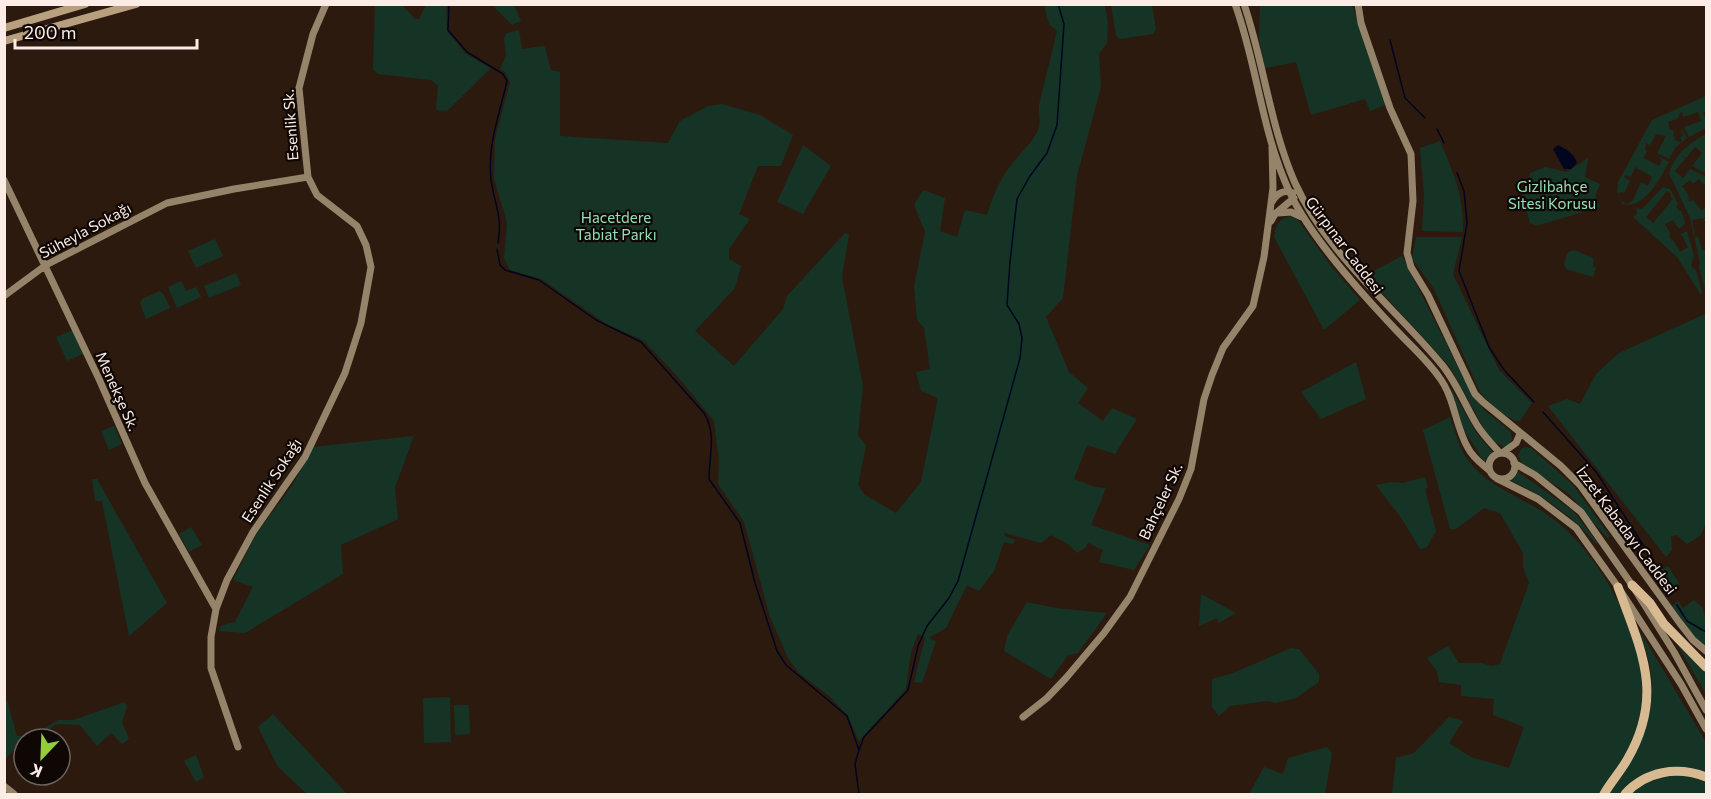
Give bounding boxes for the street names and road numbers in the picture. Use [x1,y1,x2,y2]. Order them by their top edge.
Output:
street label: Esenlik Sk. [279,89,301,161]
street label: Gürpınar Caddesi [1302,193,1388,297]
street label: Süheyla Sokağı [36,198,134,262]
street label: Menekşe Sk. [93,349,143,433]
street label: Esenlik Sokağı [237,435,305,525]
street label: Bahçeler Sk. [1134,460,1186,542]
street label: İzzet Kabadayı Caddesi [1573,463,1681,597]

